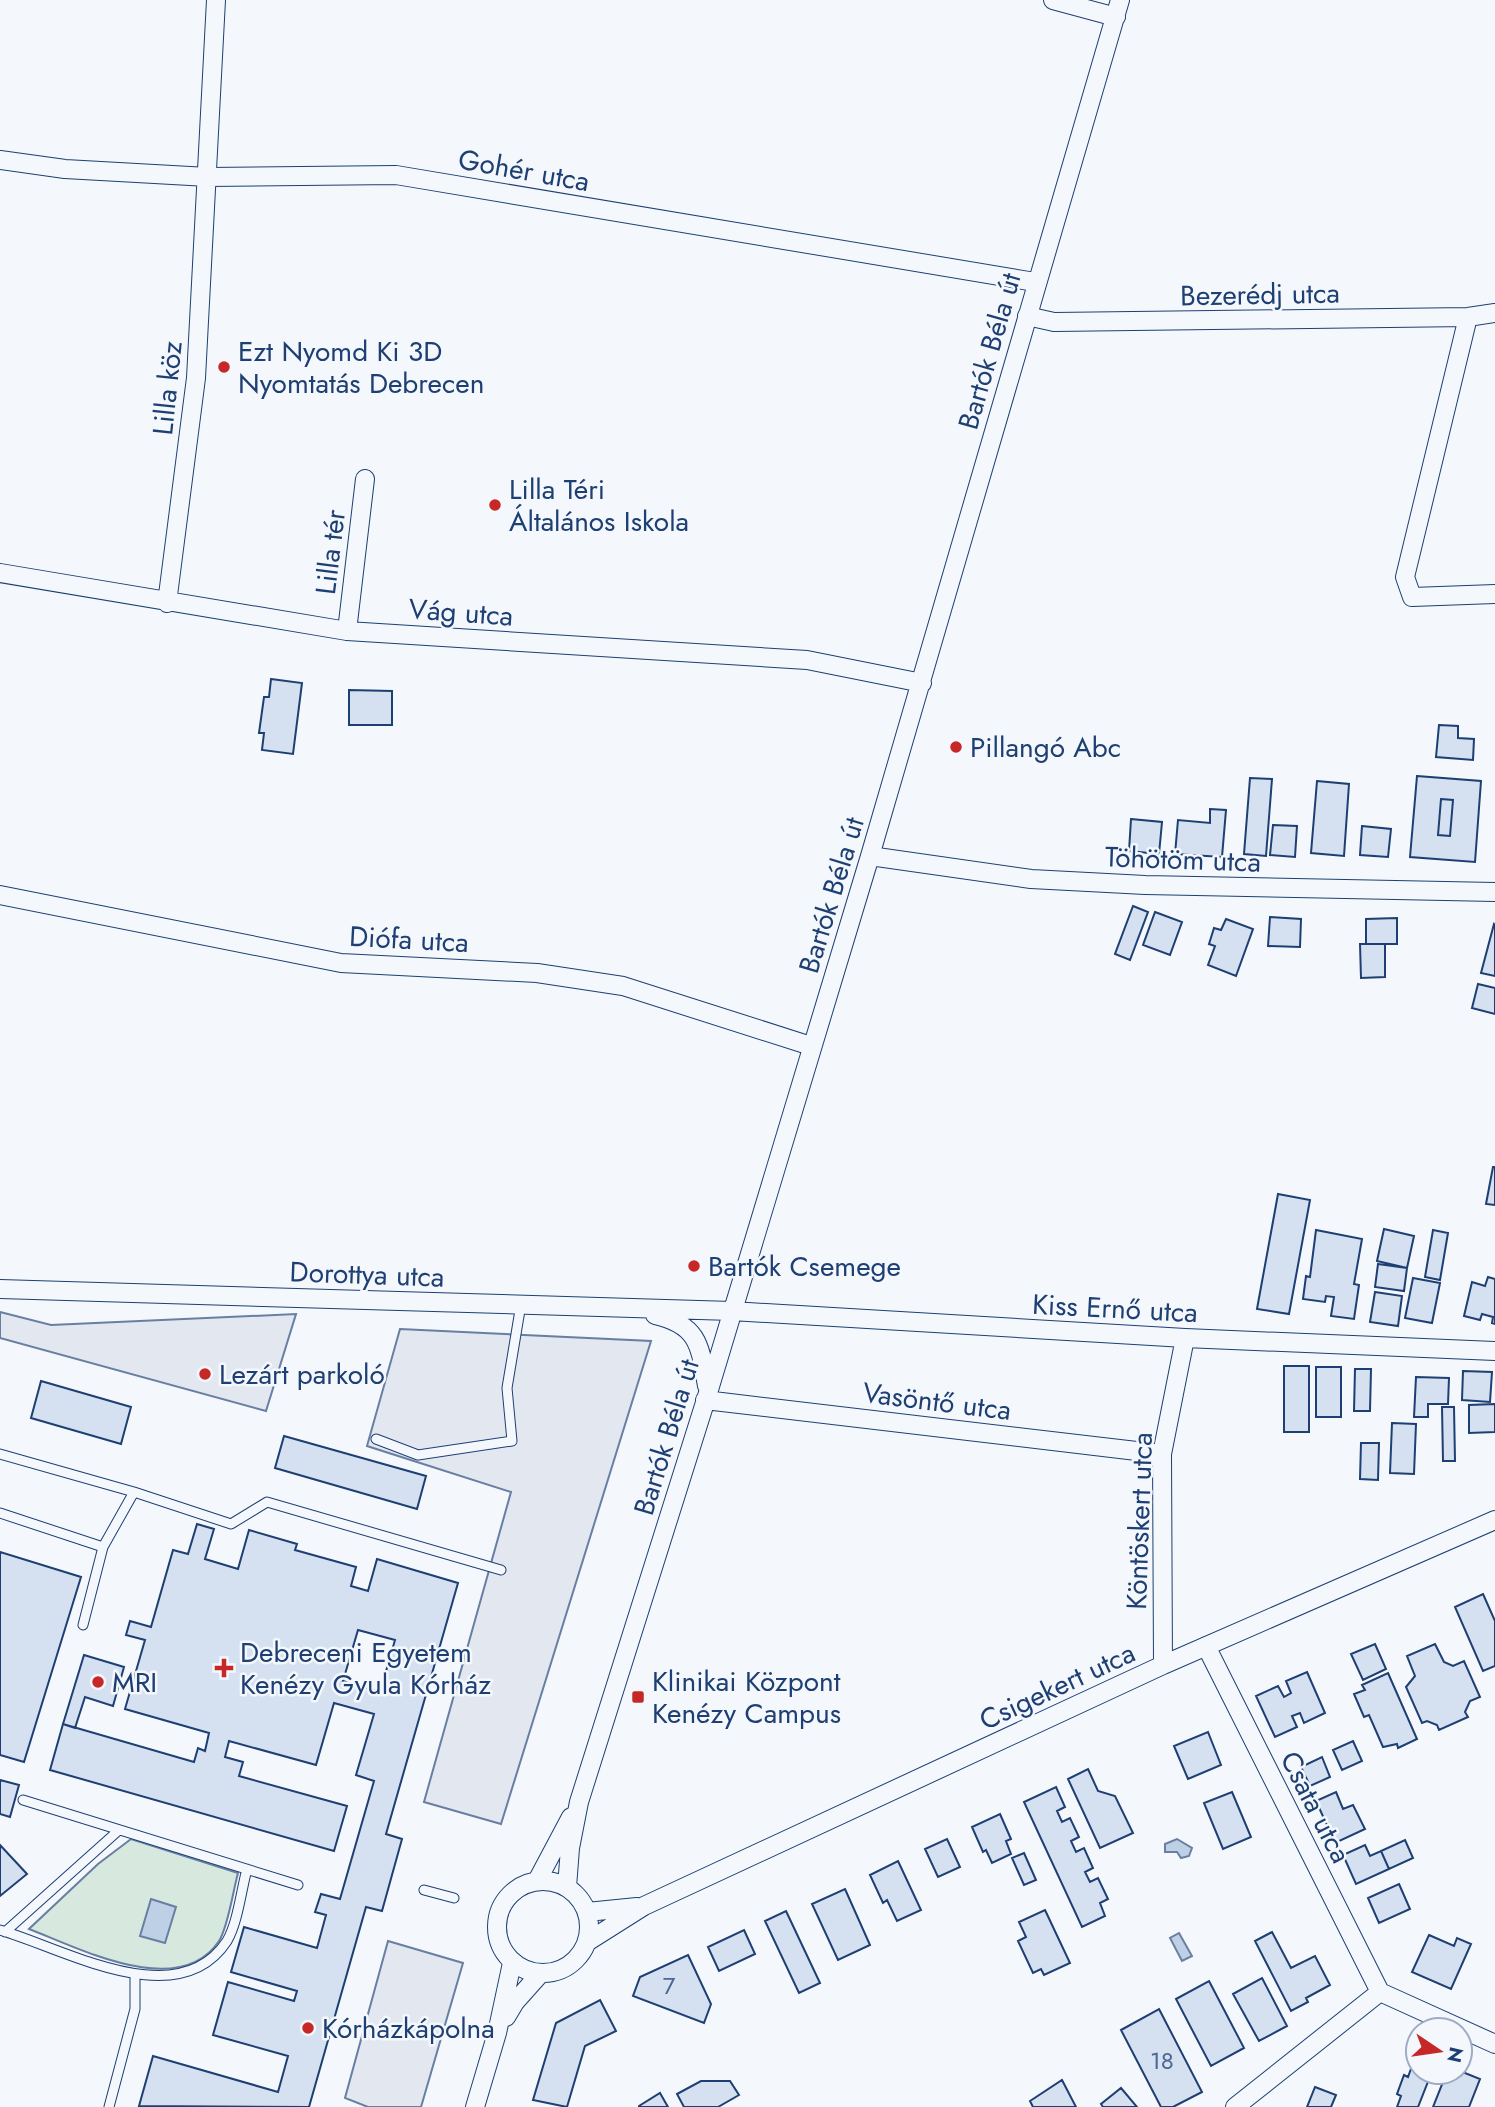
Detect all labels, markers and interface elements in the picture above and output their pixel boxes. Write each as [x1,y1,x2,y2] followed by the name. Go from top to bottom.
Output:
[455,139,593,202] street label: Gohér utca
[948,268,1031,434] street label: Bartók Béla út
[1180,273,1340,316] street label: Bezerédj utca
[238,331,484,404] place label: Ezt Nyomd Ki 3D Nyomtatás Debrecen
[142,339,193,437] street label: Lilla köz
[216,359,232,375] marker: Ezt Nyomd Ki 3D Nyomtatás Debrecen
[509,469,689,542] place label: Lilla Téri Általános Iskola
[487,497,503,513] marker: Lilla Téri Általános Iskola
[305,507,356,597] street label: Lilla tér
[407,588,515,637] street label: Vág utca
[970,727,1121,768] place label: Pillangó Abc
[948,739,964,755] marker: Pillangó Abc
[788,812,875,978] street label: Bartók Béla út
[1104,836,1262,883] street label: Töhötöm utca
[348,916,470,963] street label: Diófa utca
[708,1246,901,1287] place label: Bartók Csemege
[289,1251,445,1298] street label: Dorottya utca
[686,1258,702,1274] marker: Bartók Csemege
[1031,1284,1199,1333] street label: Kiss Ernő utca
[219,1354,385,1395] place label: Lezárt parkoló
[623,1354,710,1520] street label: Bartók Béla út
[197,1366,213,1382] marker: Lezárt parkoló
[860,1372,1013,1431] street label: Vasöntő utca
[1116,1432,1163,1610] street label: Köntöskert utca
[240,1632,491,1705] place label: Debreceni Egyetem Kenézy Gyula Kórház
[973,1632,1142,1740] street label: Csigekert utca
[214,1658,234,1678] marker: Debreceni Egyetem Kenézy Gyula Kórház
[652,1661,841,1734] place label: Klinikai Központ Kenézy Campus
[112,1662,157,1703] place label: MRI
[90,1674,106,1690] marker: MRI
[630,1689,646,1705] marker: Klinikai Központ Kenézy Campus
[1270,1744,1361,1870] street label: Csata utca
[663,1968,676,2003] house number: 7
[322,2008,495,2049] place label: Kórházkápolna
[1404,2016,1474,2086] north arrow
[300,2020,316,2036] marker: Kórházkápolna
[1150,2043,1174,2078] house number: 18
[1440,2044,1470,2065] text: N

